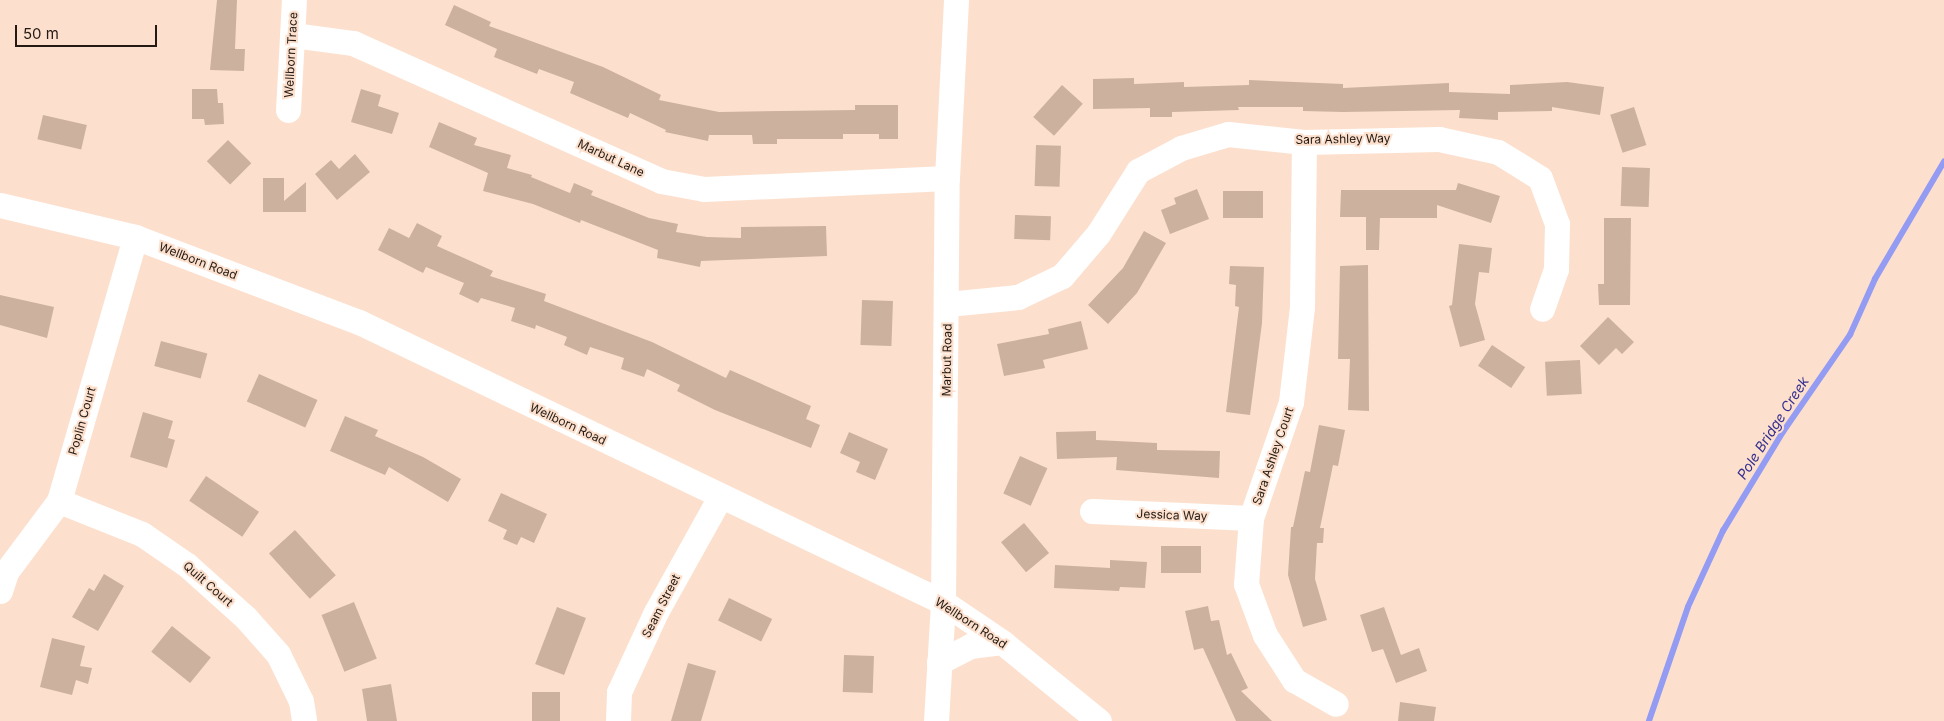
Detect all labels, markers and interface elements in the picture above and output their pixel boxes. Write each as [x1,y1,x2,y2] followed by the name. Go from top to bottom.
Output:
[282,12,300,98] street label: Wellborn Trace
[18,15,160,47] scale bar
[23,24,59,43] text: 50 m
[1295,131,1391,147] street label: Sara Ashley Way
[575,136,647,180] street label: Marbut Lane
[157,239,239,283] street label: Wellborn Road
[939,323,955,397] street label: Marbut Road
[1734,374,1812,482] water label: Pole Bridge Creek
[65,385,99,457] street label: Poplin Court
[527,400,609,448] street label: Wellborn Road
[1250,405,1296,507] street label: Sara Ashley Court
[1136,507,1208,523] street label: Jessica Way
[180,558,236,610] street label: Quilt Court
[639,572,683,640] street label: Seam Street
[932,594,1010,652] street label: Wellborn Road

